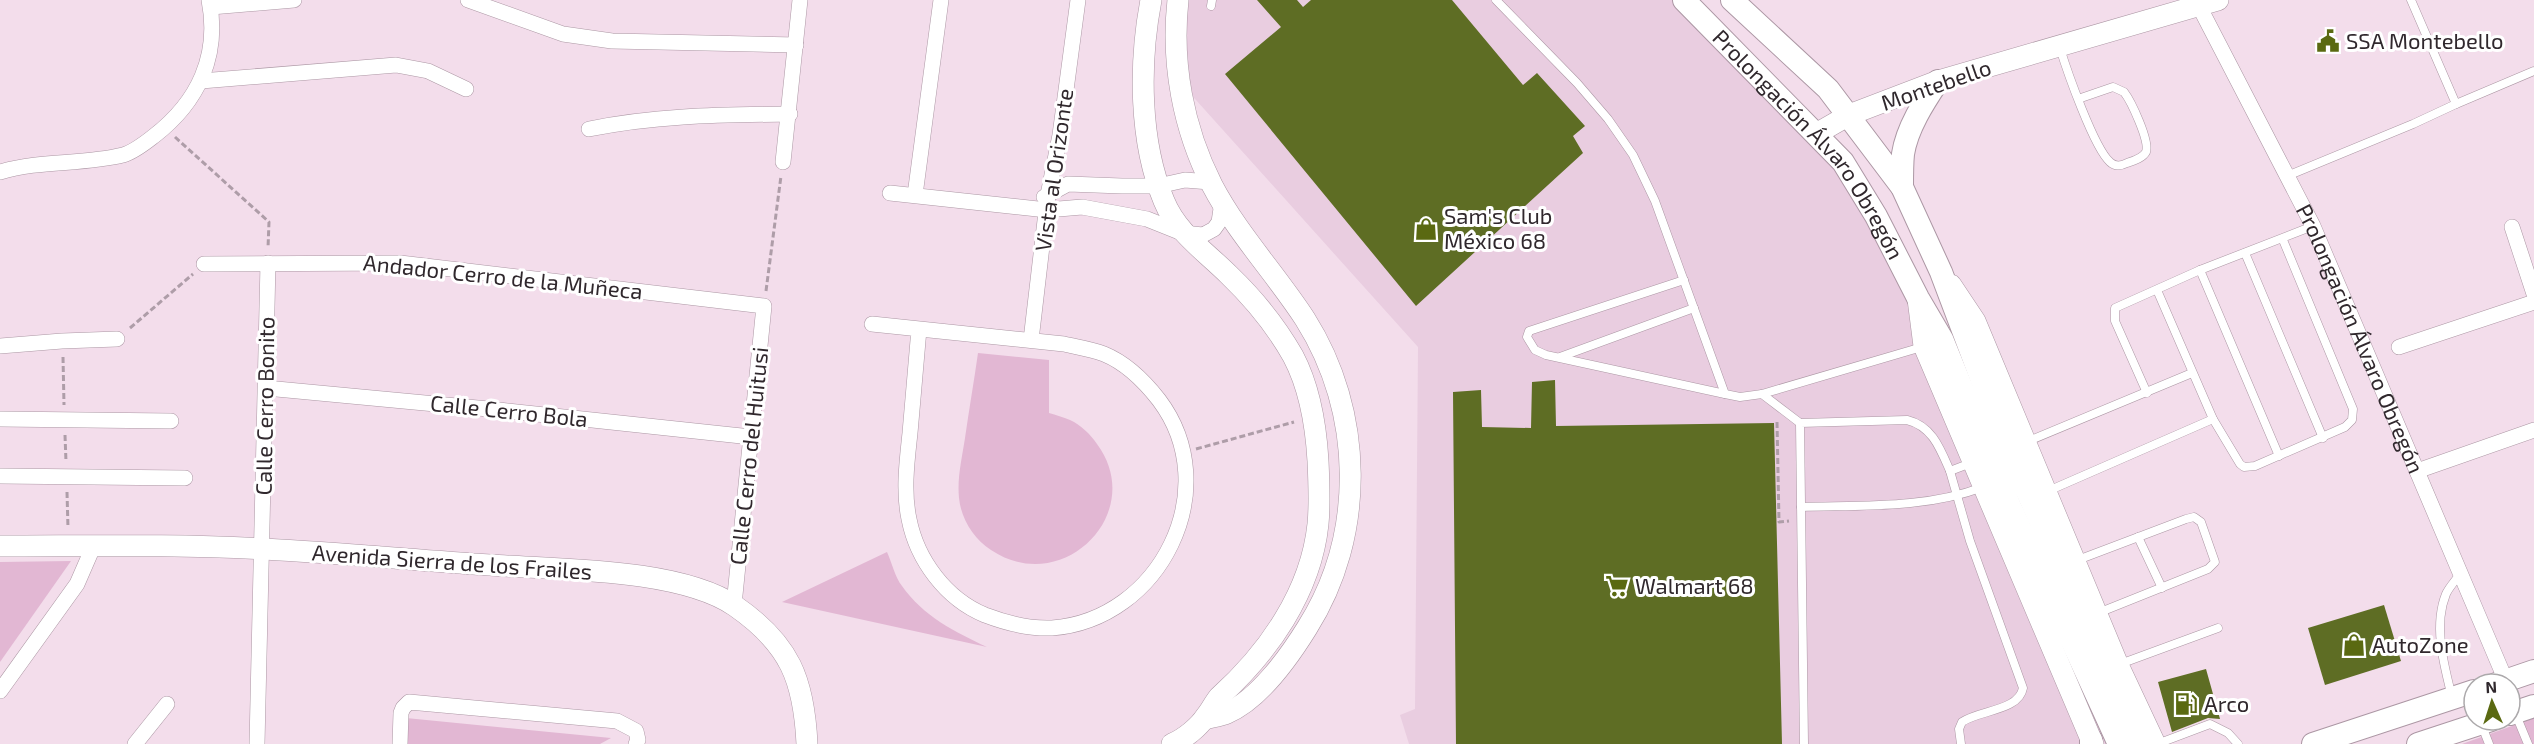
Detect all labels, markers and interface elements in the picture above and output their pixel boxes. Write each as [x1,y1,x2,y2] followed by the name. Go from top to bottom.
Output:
[1708,24,1910,263] street label: Prolongación Álvaro Obregón
[2346,27,2503,53] place label: SSA Montebello
[2315,28,2341,54] public building icon: SSA Montebello
[1877,53,1994,115] street label: Montebello
[1029,87,1077,253] street label: Vista al Orizonte
[2292,199,2430,477] street label: Prolongación Álvaro Obregón
[1444,202,1552,253] place label: Sam's Club México 68
[1413,216,1439,242] shop icon: Sam's Club México 68
[362,248,644,304] street label: Andador Cerro de la Muñeca
[249,316,279,496] street label: Calle Cerro Bonito
[724,346,772,566] street label: Calle Cerro del Huitusi
[429,389,589,431] street label: Calle Cerro Bola
[311,538,593,584] street label: Avenida Sierra de los Frailes
[1635,572,1754,598] place label: Walmart 68
[1604,573,1630,599] supermarket icon: Walmart 68
[2372,631,2469,657] place label: AutoZone
[2341,632,2367,658] shop icon: AutoZone
[2462,672,2522,732] north arrow
[2485,677,2497,696] text: N
[2204,690,2249,716] place label: Arco
[2173,691,2199,717] fuel station icon: Arco

